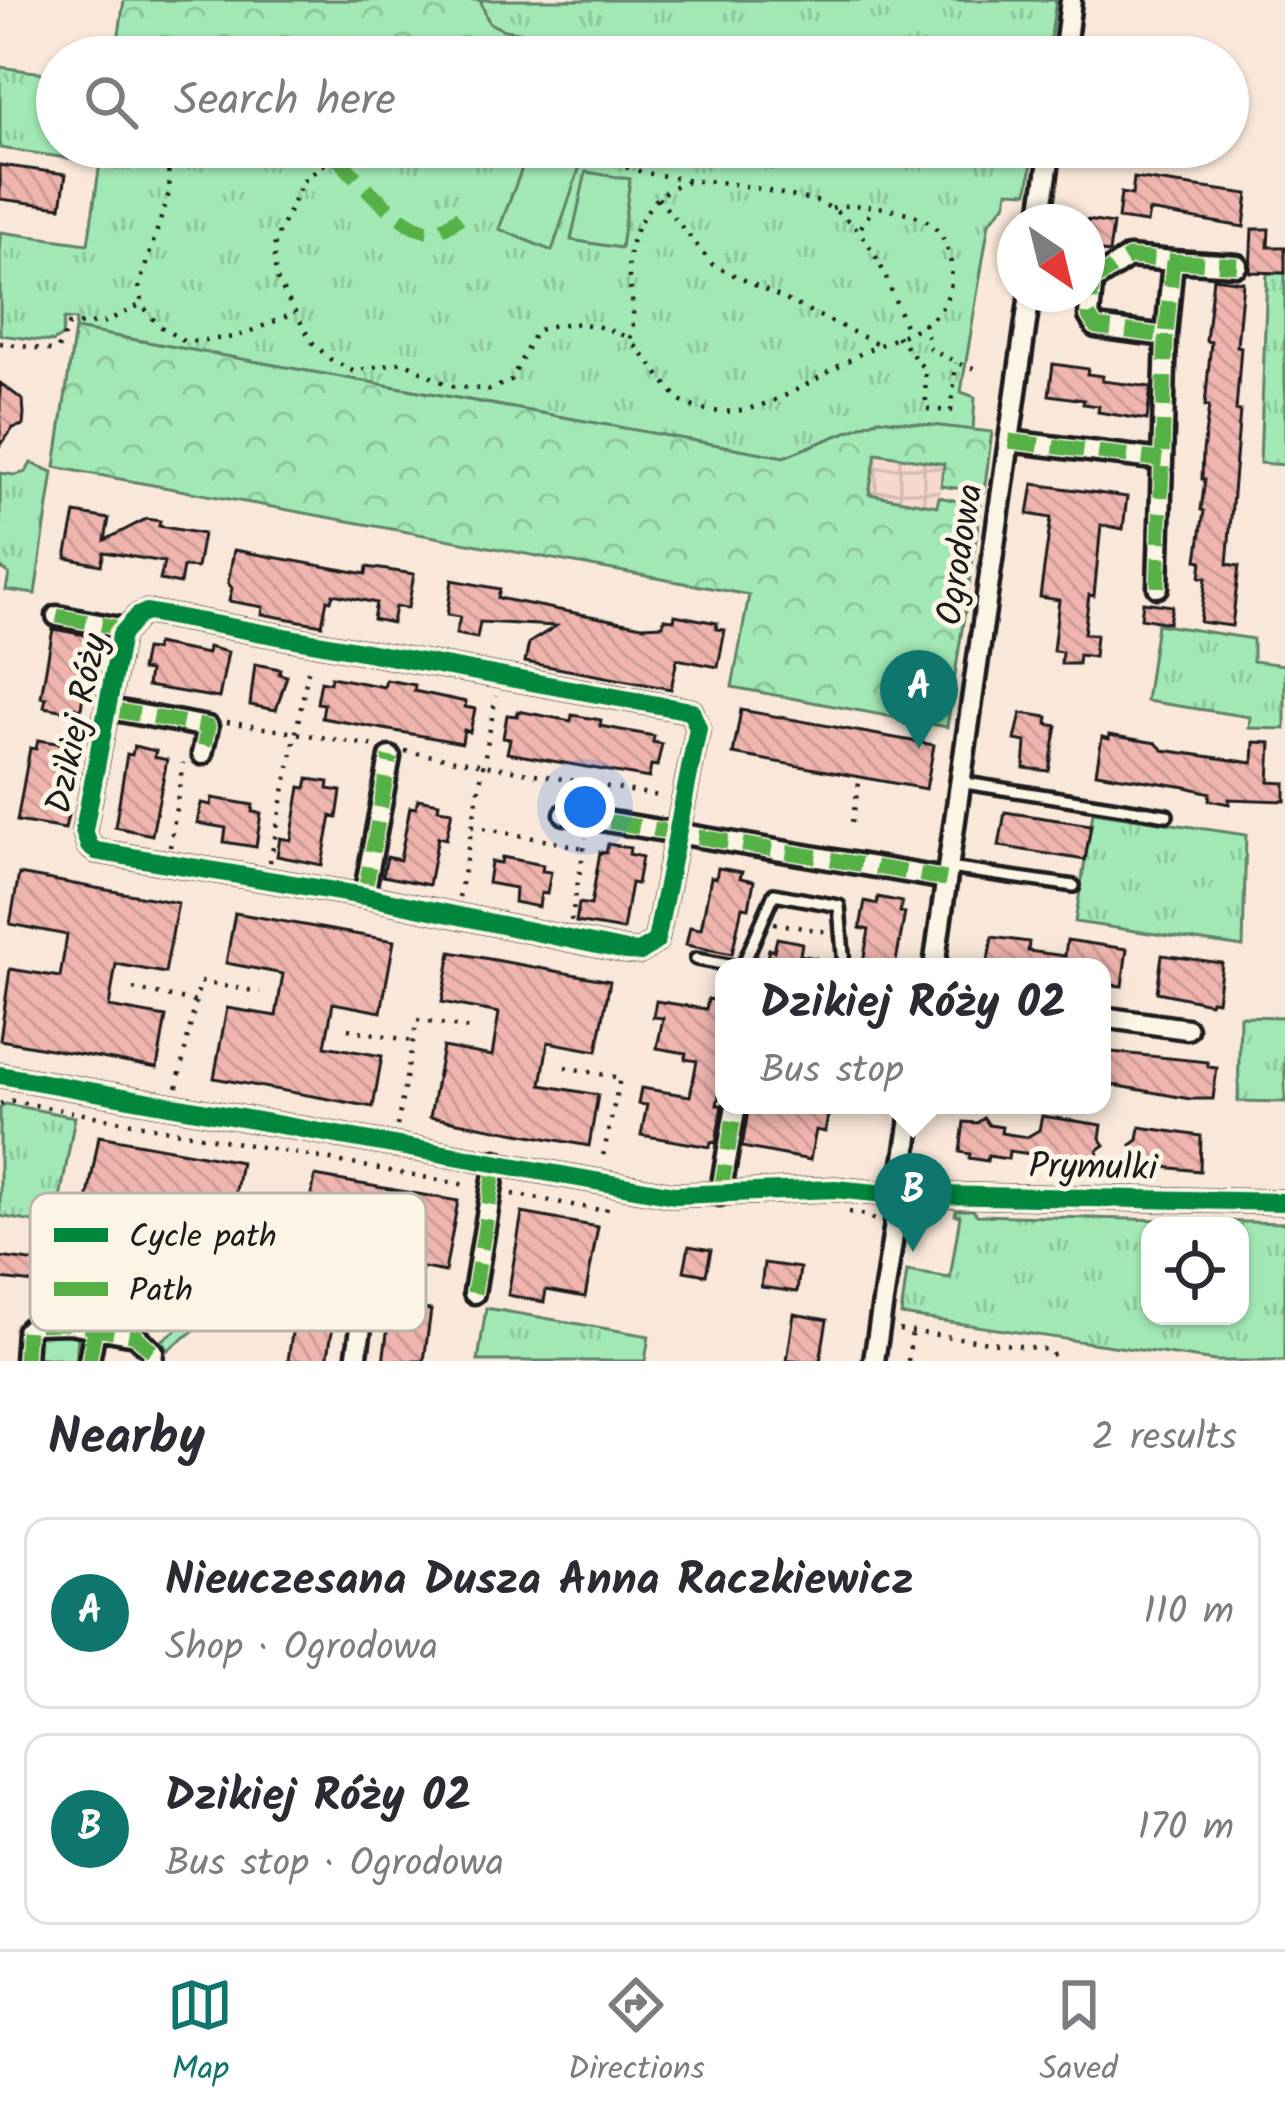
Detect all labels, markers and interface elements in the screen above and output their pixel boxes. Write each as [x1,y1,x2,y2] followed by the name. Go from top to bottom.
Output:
[36,36,1249,168] search box
[174,66,396,138] text: Search here
[78,69,144,135] icon: search
[997,204,1105,312] north arrow
[922,480,1001,630] street label: Ogrodowa
[32,627,126,819] street label: Dzikiej Róży
[880,650,958,749] pin: A
[555,777,615,837] your location
[715,958,1111,1114] popup
[760,969,1066,1041] text: Dzikiej Róży 02
[760,1041,904,1103] text: Bus stop
[1028,1139,1159,1198] street label: Prymulki
[874,1153,952,1252] pin: B
[30,1193,426,1331] legend
[129,1212,277,1265] text: Cycle path
[1141,1217,1249,1325] map controls
[1141,1217,1249,1325] button: locate
[129,1266,193,1319] text: Path
[48,1399,205,1480] text: Nearby
[1092,1408,1237,1470] text: 2 results
[165,1546,914,1618] text: Nieuczesana Dusza Anna Raczkiewicz
[78,1582,102,1644] text: A
[1143,1582,1234,1644] text: 110 m
[165,1618,438,1680] text: Shop · Ogrodowa
[165,1762,471,1834] text: Dzikiej Róży 02
[78,1798,102,1860] text: B
[1138,1798,1234,1860] text: 170 m
[165,1834,504,1896] text: Bus stop · Ogrodowa
[167,1972,233,2097] tab: Map
[568,1972,705,2097] tab: Directions
[1039,1972,1118,2097] tab: Saved

